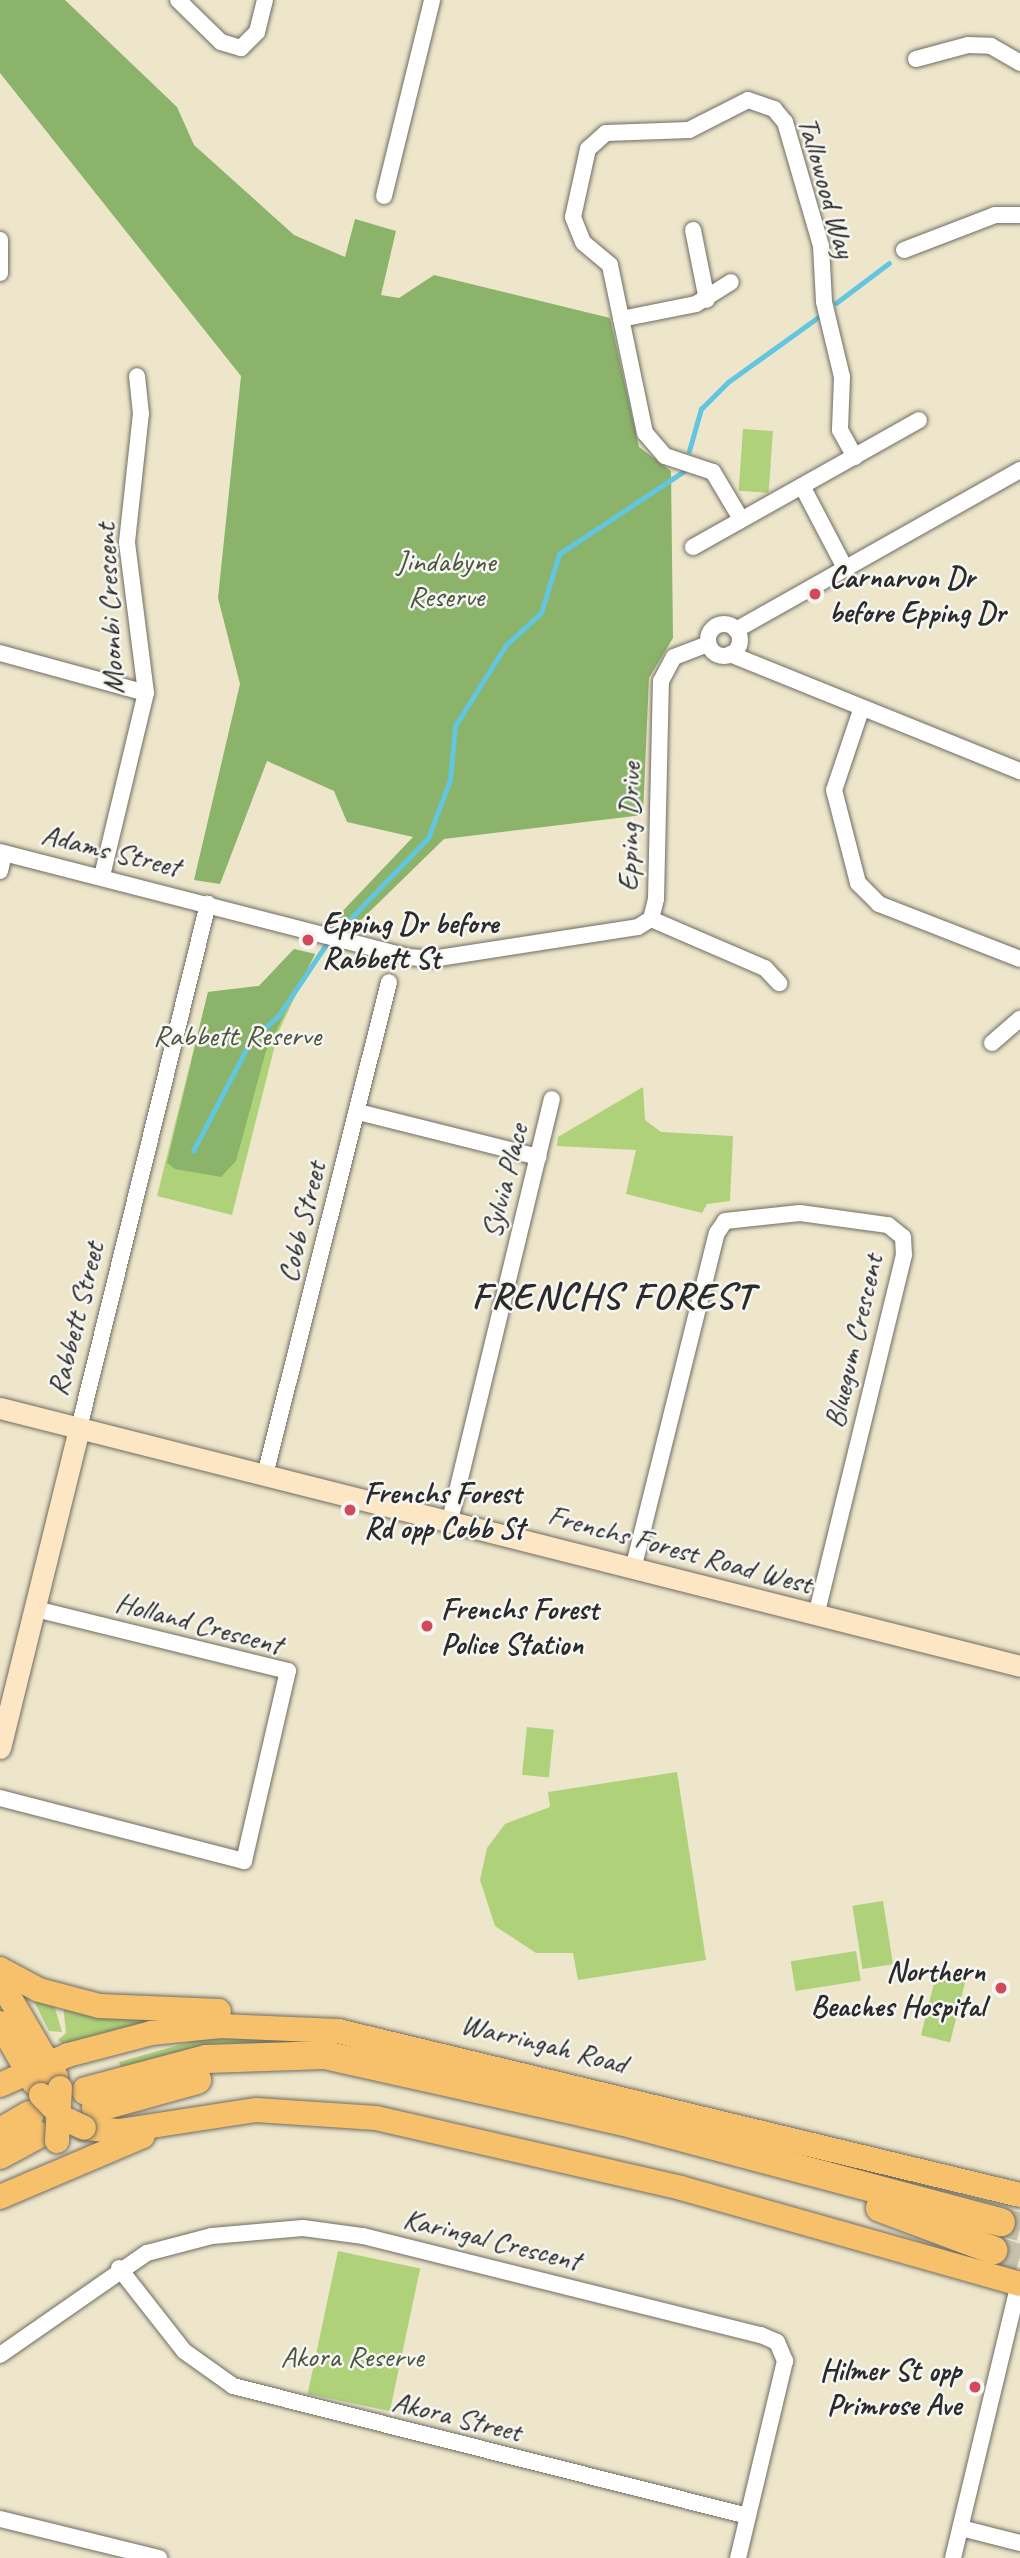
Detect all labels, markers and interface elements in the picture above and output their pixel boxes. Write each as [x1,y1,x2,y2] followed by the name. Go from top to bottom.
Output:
[790,112,864,262] street label: Tallowood Way
[87,522,131,696] street label: Moonbi Crescent
[397,543,495,614] park label: Jindabyne Reserve
[829,559,1006,630] place label: Carnarvon Dr before Epping Dr
[807,586,823,602] marker: Carnarvon Dr before Epping Dr
[610,762,648,892] street label: Epping Drive
[38,815,184,885] street label: Adams Street
[322,905,499,976] place label: Epping Dr before Rabbett St
[300,932,316,948] marker: Epping Dr before Rabbett St
[153,1017,321,1053] park label: Rabbett Reserve
[472,1120,536,1242] street label: Sylvia Place
[269,1158,333,1286] street label: Cobb Street
[39,1238,111,1400] street label: Rabbett Street
[816,1251,890,1431] street label: Bluegum Crescent
[475,1274,751,1318] district label: FRENCHS FOREST
[364,1475,525,1546] place label: Frenchs Forest Rd opp Cobb St
[545,1497,815,1601] street label: Frenchs Forest Road West
[342,1502,358,1518] marker: Frenchs Forest Rd opp Cobb St
[112,1583,286,1663] street label: Holland Crescent
[441,1591,598,1662] place label: Frenchs Forest Police Station
[419,1618,435,1634] marker: Frenchs Forest Police Station
[811,1953,985,2024] place label: Northern Beaches Hospital
[991,1978,1011,1998] marker: Northern Beaches Hospital
[457,2005,631,2081] street label: Warringah Road
[400,2200,584,2278] street label: Karingal Crescent
[280,2338,424,2374] park label: Akora Reserve
[820,2352,961,2422] place label: Hilmer St opp Primrose Ave
[967,2379,983,2395] marker: Hilmer St opp Primrose Ave
[388,2383,526,2449] street label: Akora Street

